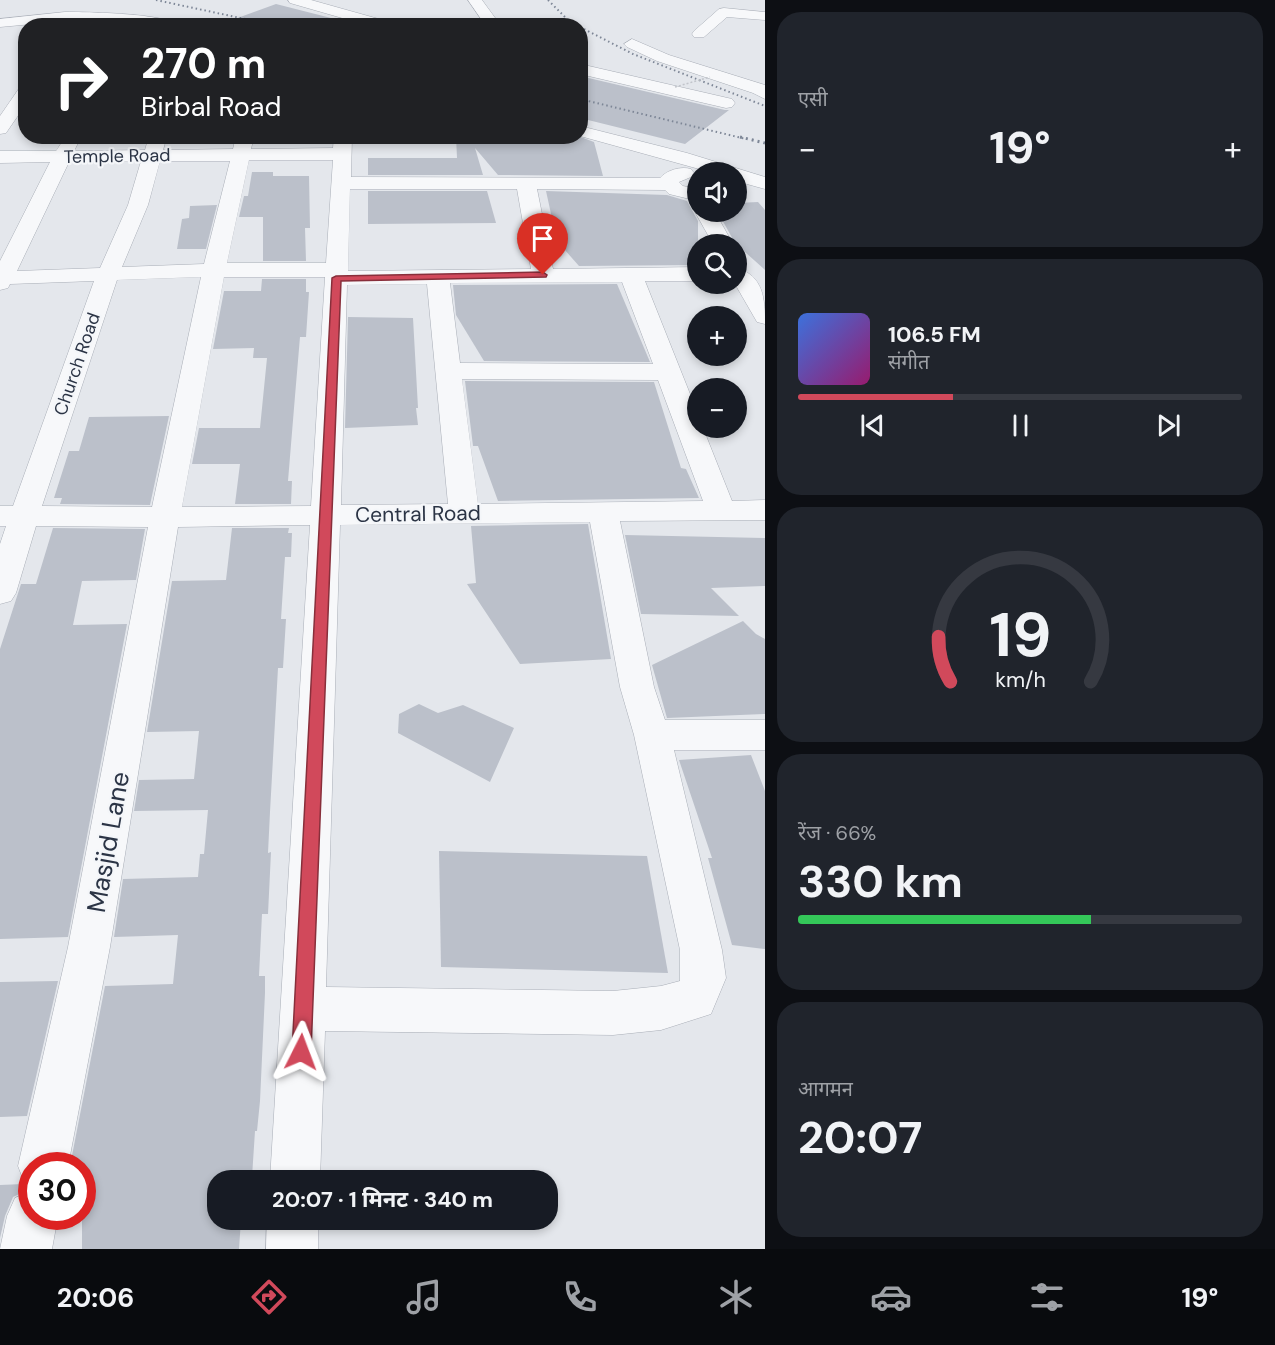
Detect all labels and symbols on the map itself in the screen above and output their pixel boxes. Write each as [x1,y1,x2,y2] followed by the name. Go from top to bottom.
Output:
[63,143,171,169] street label: Temple Road
[517,213,568,275] pin
[48,309,106,419] street label: Church Road
[355,499,481,529] street label: Central Road
[79,769,137,915] street label: Masjid Lane
[269,1020,333,1084] position arrow
[18,1152,96,1230] speed limit sign: 30

